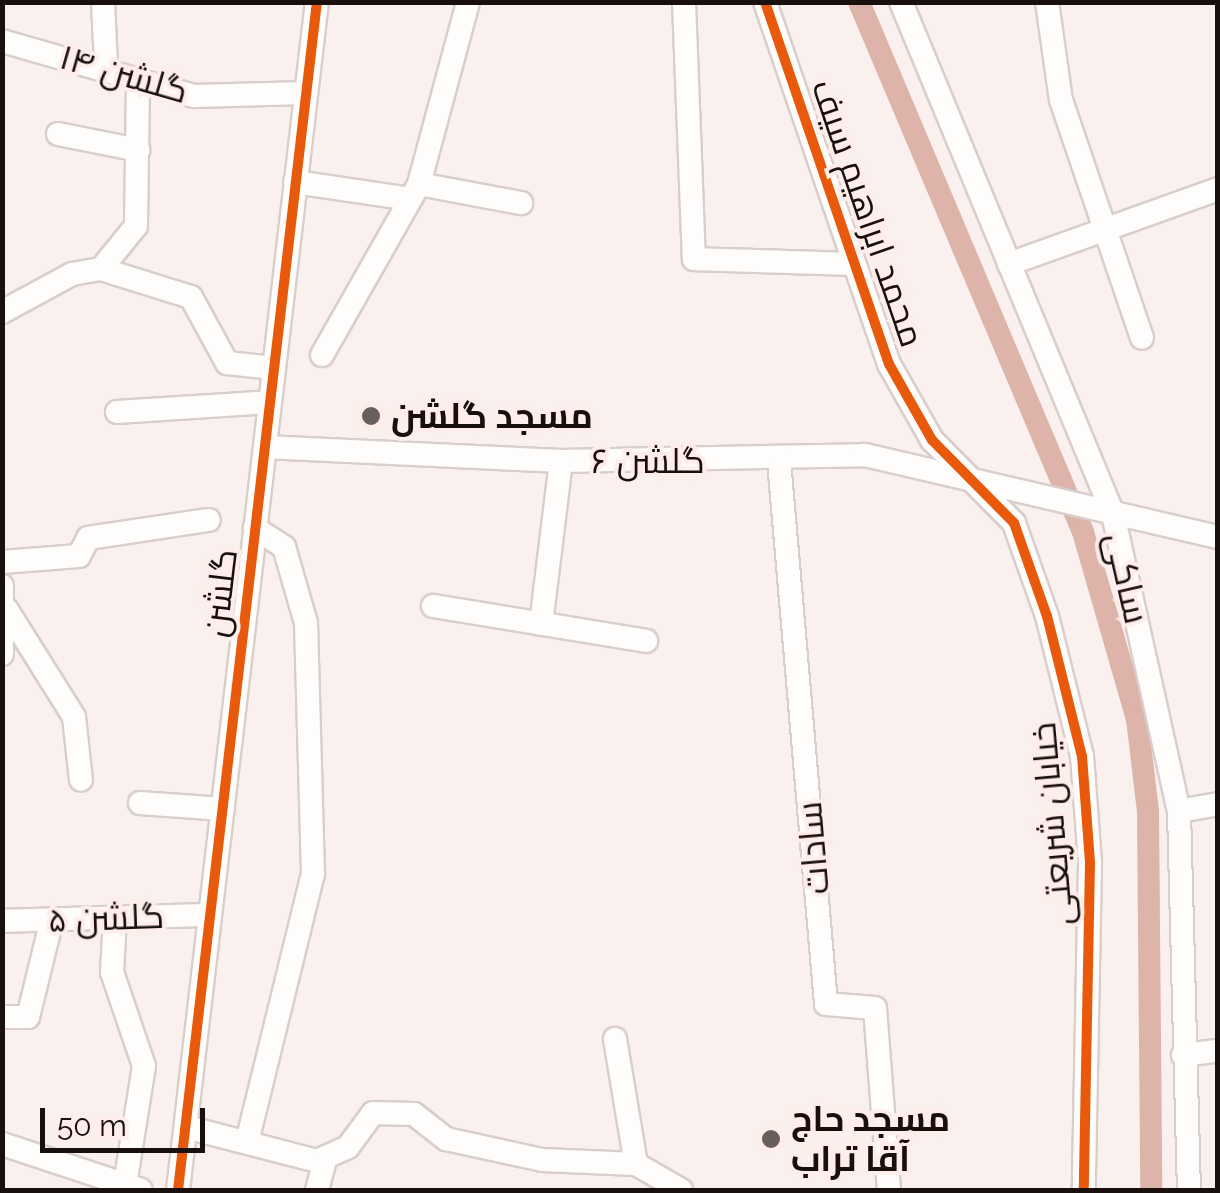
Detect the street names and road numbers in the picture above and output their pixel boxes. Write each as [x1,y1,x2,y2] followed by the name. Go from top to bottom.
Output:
[55,36,193,112] street label: گلشن ۱۴
[803,74,933,352] street label: محمد ابراهیم سیف
[591,440,705,482] street label: گلشن ۶
[1096,528,1158,628] street label: ساکی
[194,547,246,639] street label: گلشن
[1022,721,1082,927] street label: خیابان شریعتی
[788,800,838,896] street label: سادات
[47,895,165,941] street label: گلشن ۵

